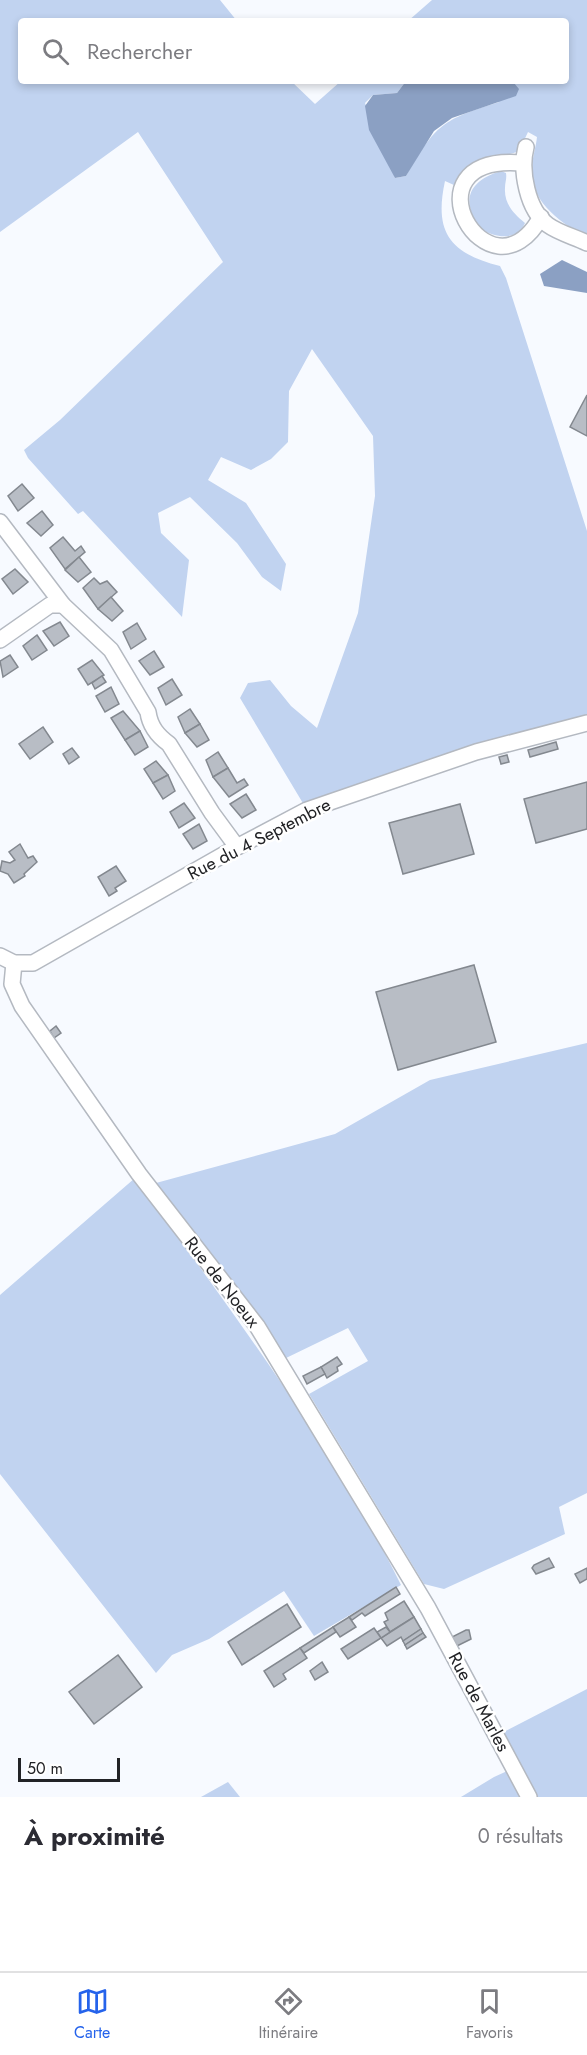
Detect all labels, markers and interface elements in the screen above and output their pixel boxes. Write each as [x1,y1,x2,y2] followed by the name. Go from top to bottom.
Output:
[18,18,569,84] search box
[39,35,72,68] icon: search
[87,35,192,67] text: Rechercher
[183,792,335,886] street label: Rue du 4 Septembre
[178,1231,266,1333] street label: Rue de Noeux
[442,1648,516,1756] street label: Rue de Marles
[18,1755,120,1782] scale bar
[27,1757,63,1780] text: 50 m
[24,1817,165,1855] text: À proximité
[478,1822,563,1851] text: 0 résultats
[74,1985,110,2044] tab: Carte
[259,1985,318,2044] tab: Itinéraire
[466,1985,513,2044] tab: Favoris

